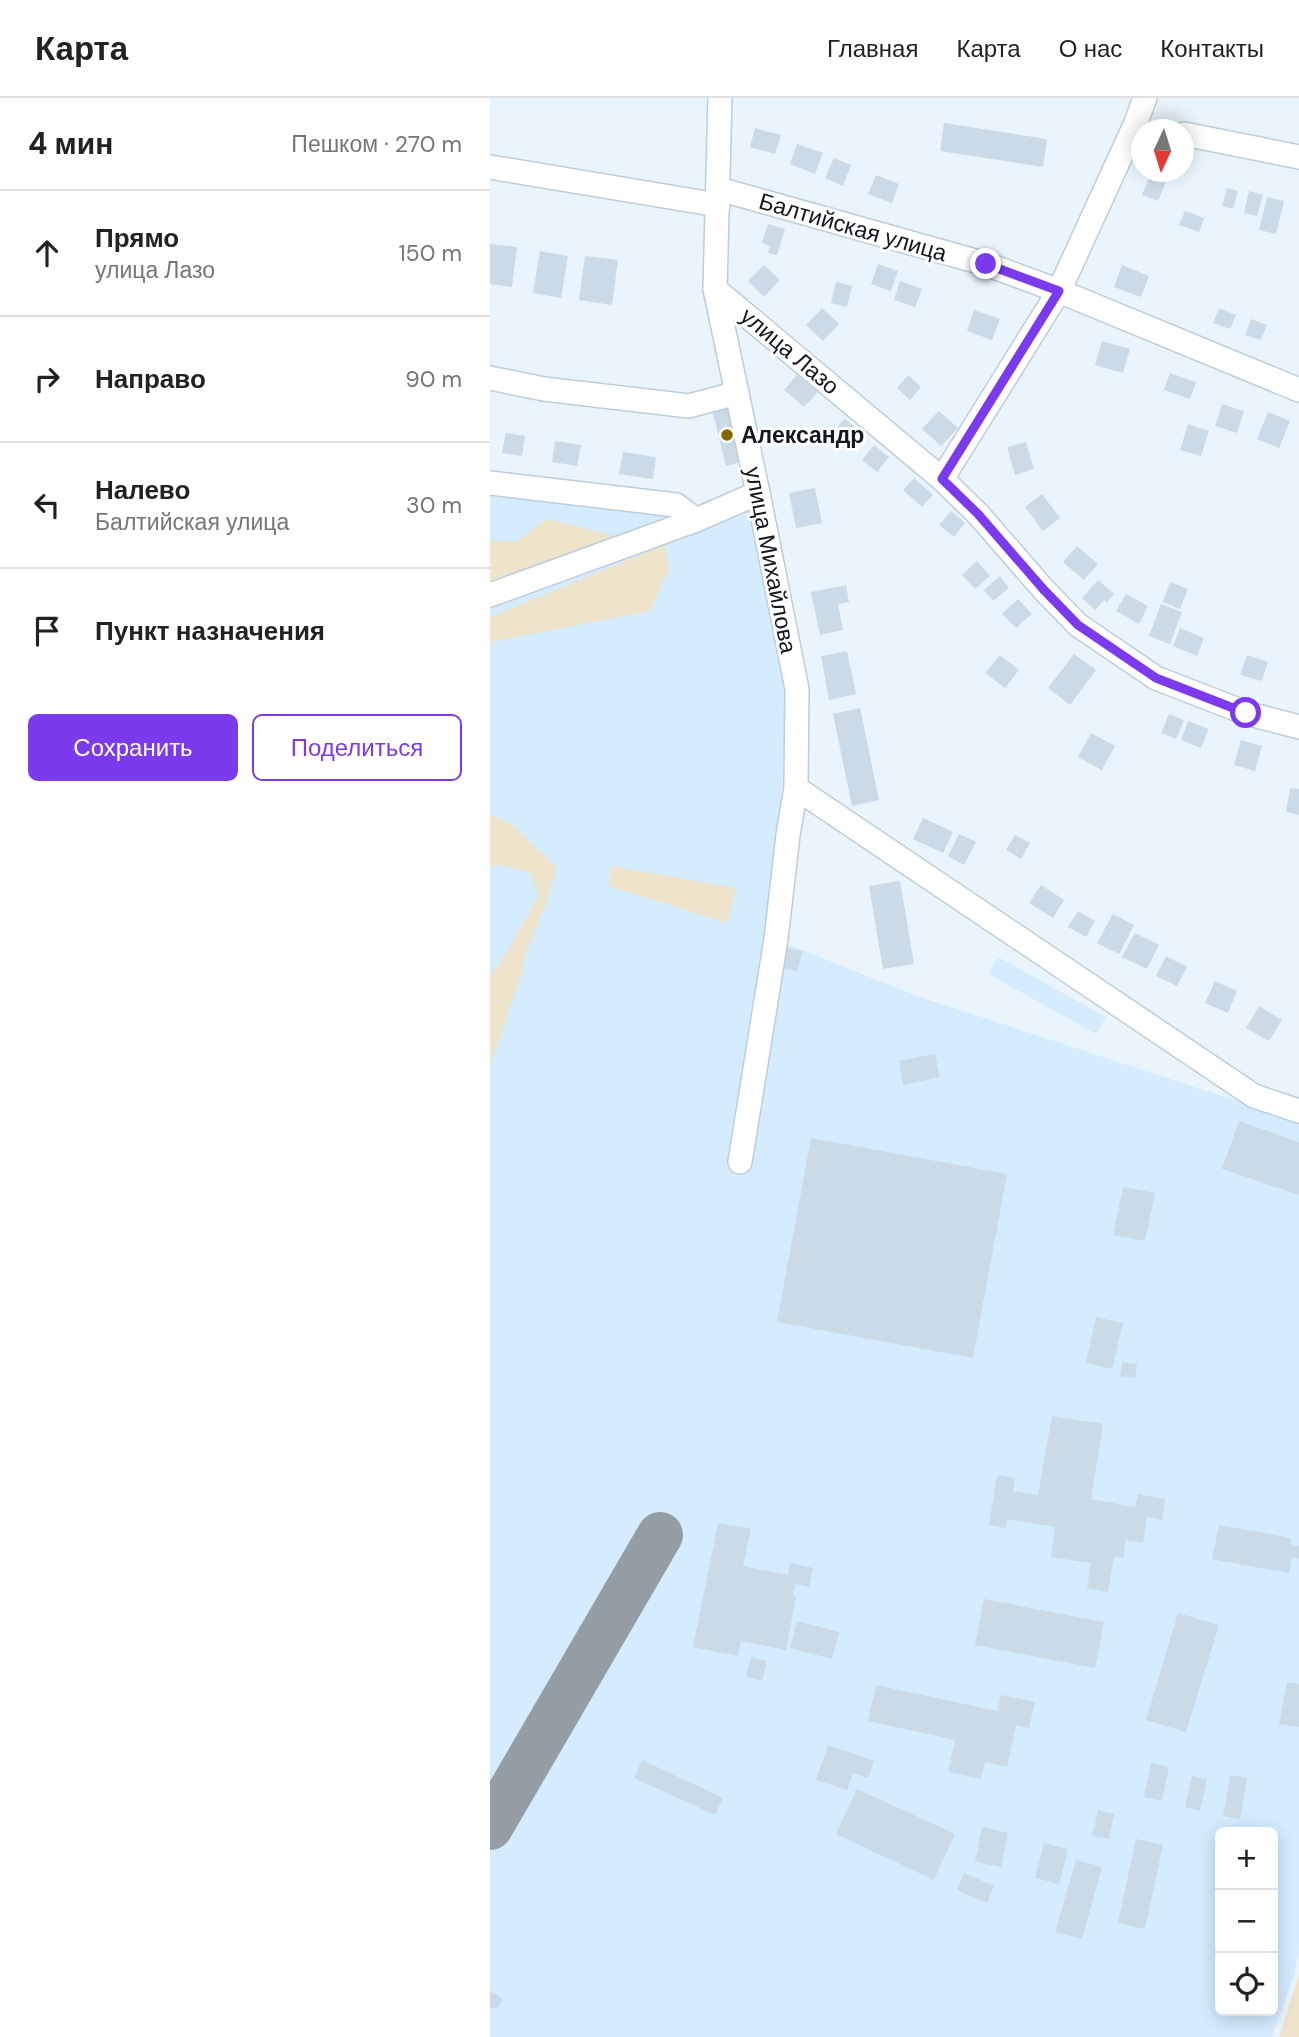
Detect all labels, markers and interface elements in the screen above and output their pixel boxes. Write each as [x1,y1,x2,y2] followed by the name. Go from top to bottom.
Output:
[35,27,128,70] text: Карта
[827,33,918,64] text: Главная
[956,33,1021,64] text: Карта
[1059,33,1122,64] text: О нас
[1160,33,1264,64] text: Контакты
[1131,119,1194,182] north arrow
[28,124,113,163] text: 4 мин
[291,129,462,159] text: Пешком · 270 m
[756,186,951,268] street label: Балтийская улица
[95,221,179,255] text: Прямо
[28,234,66,272] icon: ahead
[398,238,462,268] text: 150 m
[970,248,1001,279] route end
[95,255,215,285] text: улица Лазо
[734,301,846,401] street label: улица Лазо
[28,360,66,398] icon: right
[95,362,206,396] text: Направо
[405,364,462,394] text: 90 m
[741,420,864,450] place label: Александр
[719,427,735,443] marker: Александр
[738,464,804,656] street label: улица Михайлова
[95,473,190,507] text: Налево
[28,486,66,524] icon: left
[406,490,462,520] text: 30 m
[95,507,289,537] text: Балтийская улица
[28,612,66,650] icon: arrive
[95,614,325,648] text: Пункт назначения
[1230,697,1261,728] route start
[28,714,238,781] button: Сохранить
[252,714,462,781] button: Поделиться
[1215,1827,1278,2016] map controls
[1215,1827,1278,1890] button: +
[1215,1890,1278,1953] button: −
[1215,1953,1278,2016] button: locate

